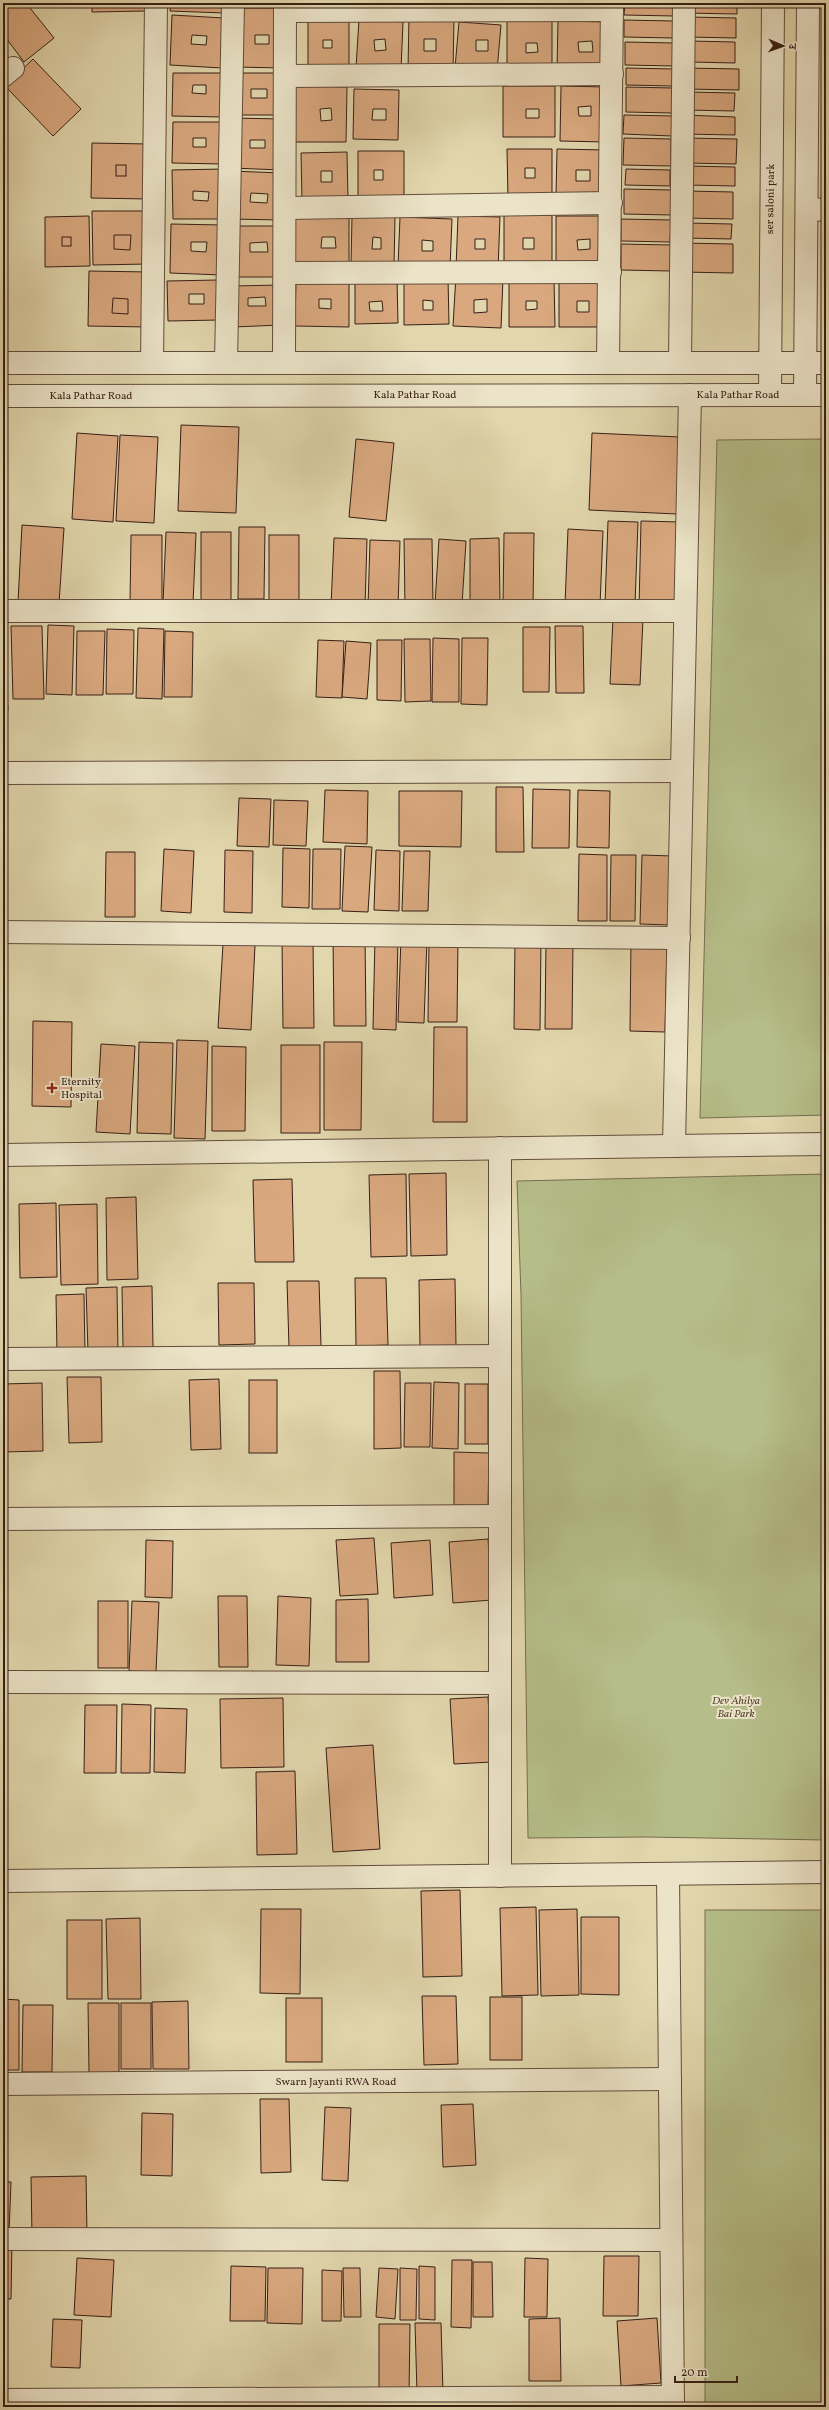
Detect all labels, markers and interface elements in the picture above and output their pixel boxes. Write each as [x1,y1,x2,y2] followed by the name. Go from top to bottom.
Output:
[763,26,803,66] north arrow
[784,42,799,51] text: उ
[763,164,779,234] street label: ser saloni park
[373,388,457,403] street label: Kala Pathar Road
[696,388,780,403] street label: Kala Pathar Road
[49,389,133,404] street label: Kala Pathar Road
[61,1075,102,1103] place label: Eternity Hospital
[46,1082,58,1094] marker: Eternity Hospital
[712,1694,760,1722] park label: Dev Ahilya Bai Park
[275,2075,397,2090] street label: Swarn Jayanti RWA Road
[675,2358,737,2384] scale bar
[681,2365,708,2381] text: 20 m

